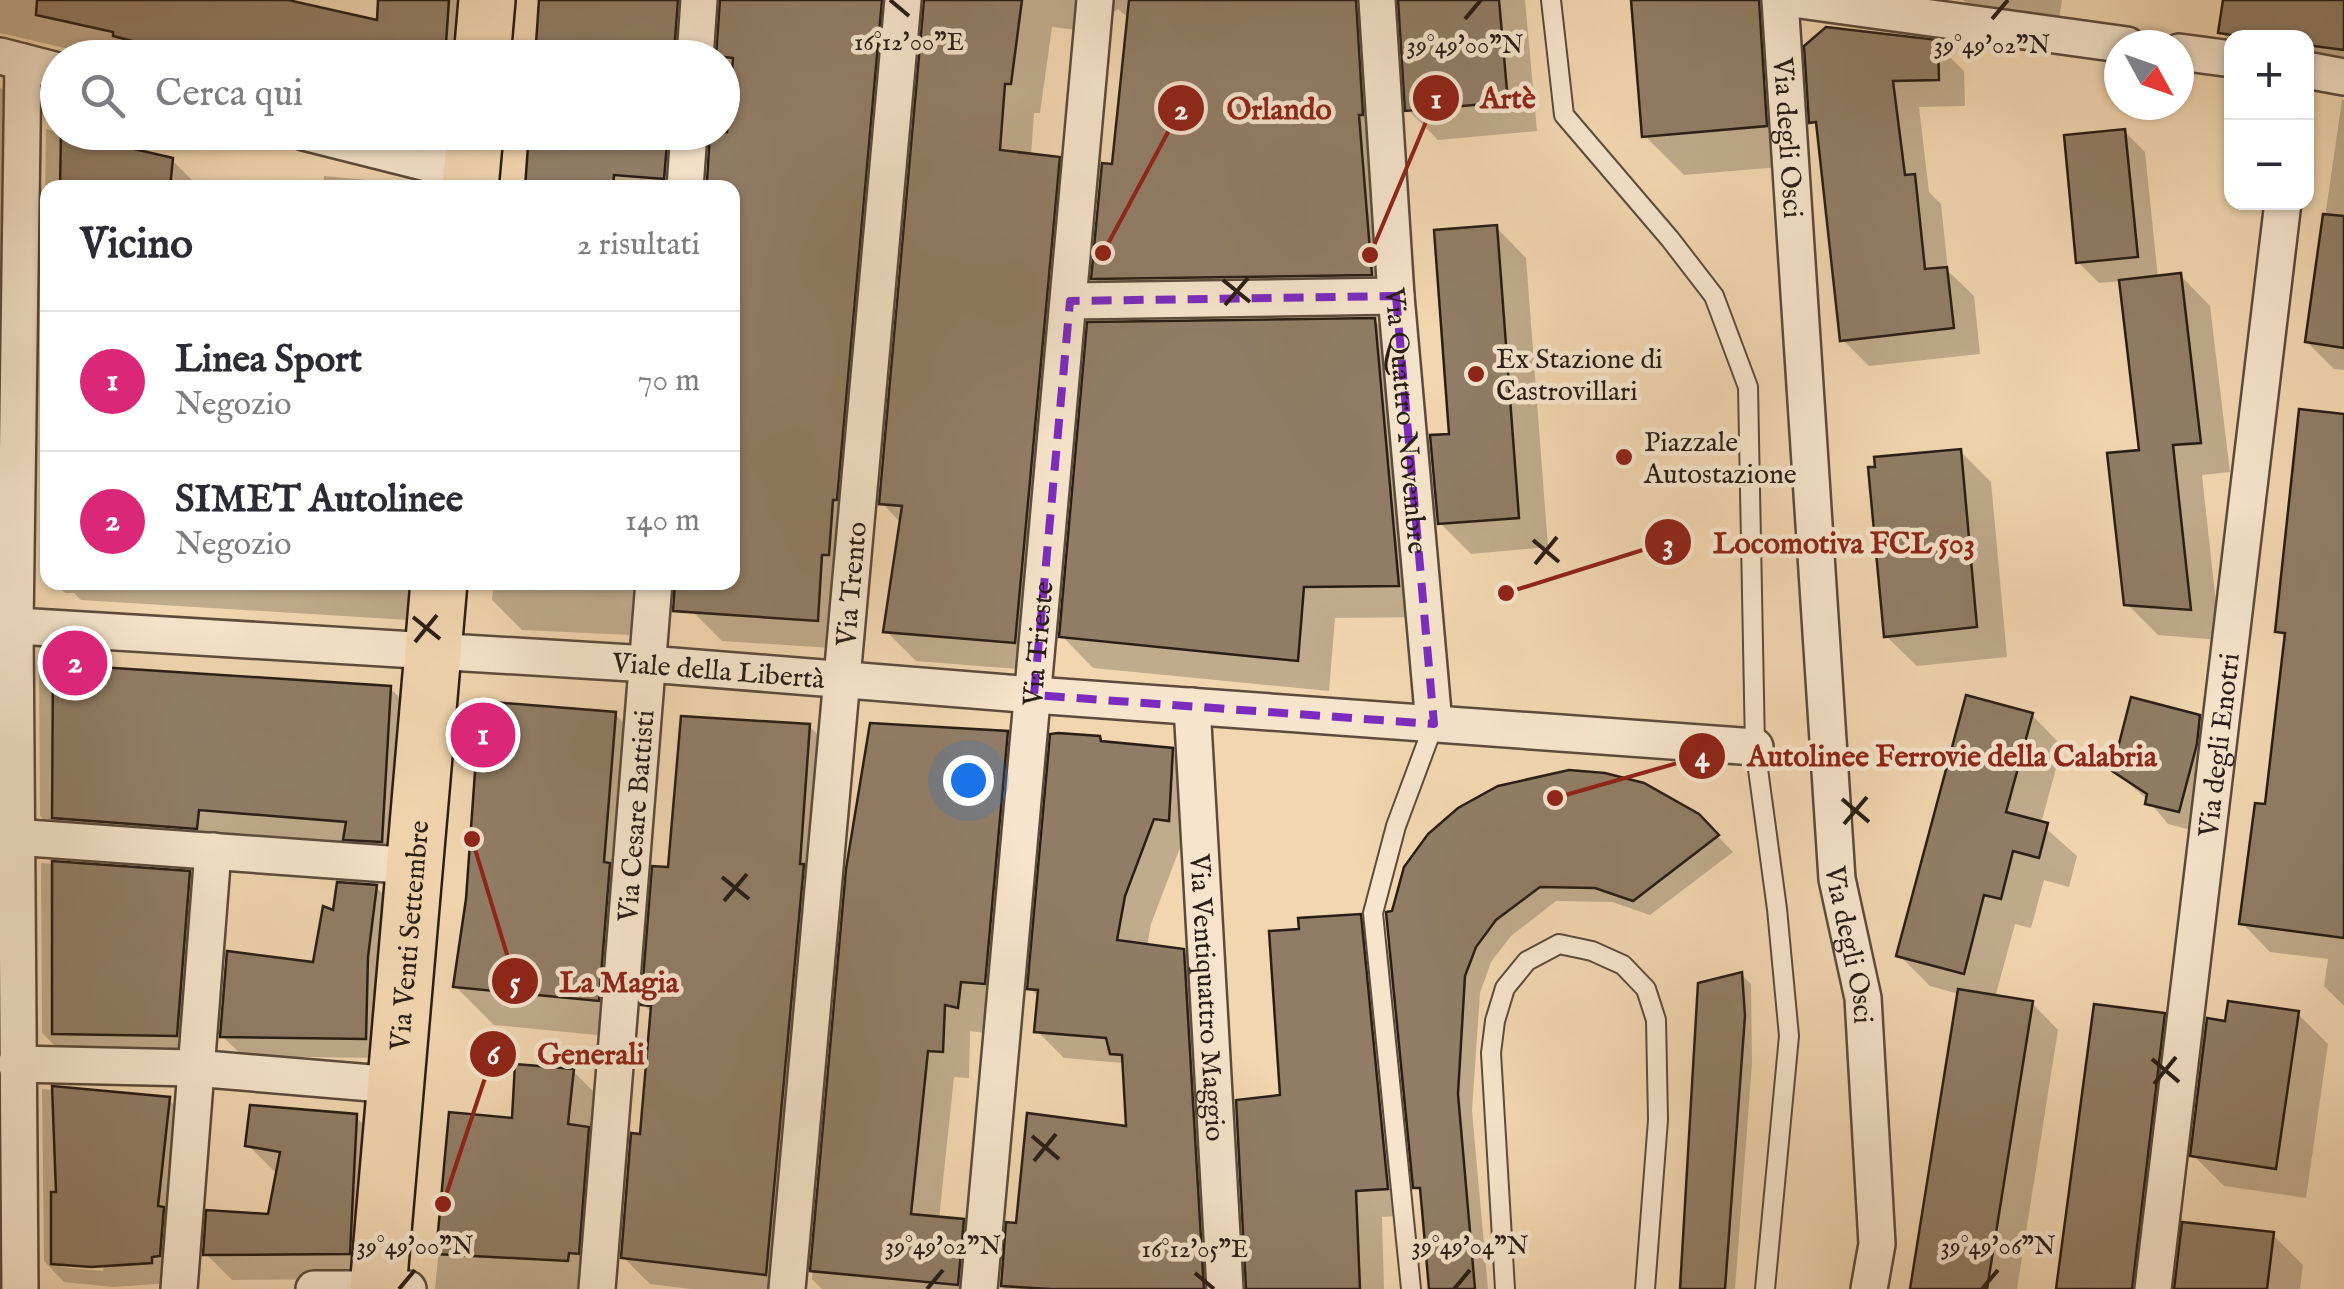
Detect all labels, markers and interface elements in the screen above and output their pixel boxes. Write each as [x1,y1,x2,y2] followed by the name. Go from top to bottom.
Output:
[854,27,964,59] text: 16°12'00"E
[1407,30,1523,62] text: 39°49'00"N
[1934,30,2050,62] text: 39°49'02"N
[2104,30,2194,120] north arrow
[2224,30,2314,210] map controls
[2224,30,2314,120] button: +
[40,40,740,150] search box
[1764,55,1809,219] street label: Via degli Osci
[75,68,130,123] icon: search
[1411,68,1556,128] callout: Artè
[155,71,303,119] text: Cerca qui
[1156,78,1351,138] callout: Orlando
[1430,81,1442,119] text: 1
[1479,81,1536,119] text: Artè
[1174,92,1188,130] text: 2
[1226,92,1332,130] text: Orlando
[2224,120,2314,210] button: −
[80,219,193,272] text: Vicino
[577,225,700,266] text: 2 risultati
[1375,285,1434,556] street label: Via Quattro Novembre
[175,337,362,385] text: Linea Sport
[1496,343,1663,410] place label: Ex Stazione di Castrovillari
[107,361,118,402] text: 1
[638,361,700,402] text: 70 m
[1465,363,1487,385] marker: Ex Stazione di Castrovillari
[175,385,291,426] text: Negozio
[1643,426,1797,493] place label: Piazzale Autostazione
[1613,446,1635,468] marker: Piazzale Autostazione
[175,477,463,525] text: SIMET Autolinee
[105,501,120,542] text: 2
[625,501,700,542] text: 140 m
[1643,512,1995,572] callout: Locomotiva FCL 503
[830,520,876,649] street label: Via Trento
[175,525,291,566] text: Negozio
[1662,526,1674,564] text: 3
[1713,526,1975,564] text: Locomotiva FCL 503
[1016,580,1063,709] street label: Via Trieste
[42,626,108,700] pin: 2
[610,647,827,698] street label: Viale della Libertà
[2192,651,2249,840] street label: Via degli Enotri
[450,698,516,772] pin: 1
[612,708,664,924] street label: Via Cesare Battisti
[1677,726,2177,786] callout: Autolinee Ferrovie della Calabria
[1695,739,1710,777] text: 4
[1746,739,2158,777] text: Autolinee Ferrovie della Calabria
[943,755,994,806] your location
[384,819,438,1053] street label: Via Venti Settembre
[1180,852,1232,1143] street label: Via Ventiquattro Maggio
[1816,864,1879,1025] street label: Via degli Osci
[490,951,699,1011] callout: La Magia
[510,965,521,1003] text: 5
[559,965,680,1003] text: La Magia
[468,1024,665,1084] callout: Generali
[487,1037,501,1075] text: 6
[537,1037,645,1075] text: Generali
[357,1231,473,1263] text: 39°49'00"N
[885,1231,1001,1263] text: 39°49'02"N
[1412,1231,1528,1263] text: 39°49'04"N
[1940,1231,2056,1263] text: 39°49'06"N
[1142,1234,1248,1266] text: 16°12'05"E

